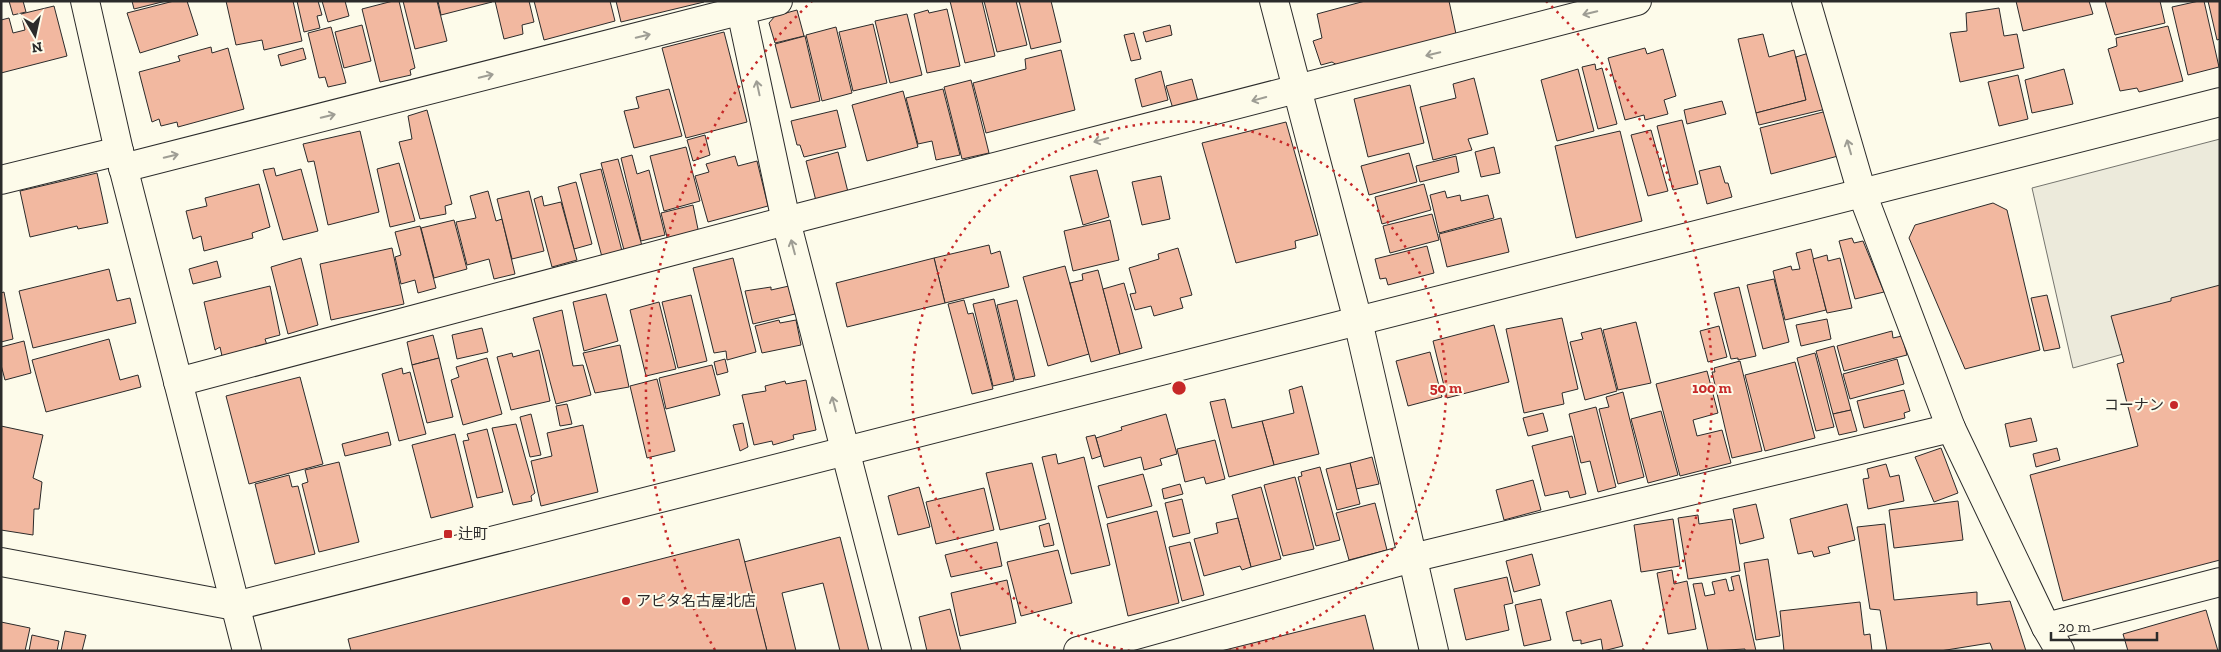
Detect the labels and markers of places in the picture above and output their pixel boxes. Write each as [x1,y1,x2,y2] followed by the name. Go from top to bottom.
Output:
[1170,379,1188,397] centre of rings
[2104,396,2164,414] place label: コーナン
[2168,399,2180,411] marker: コーナン
[458,525,488,543] place label: 辻町
[442,528,454,540] marker: 辻町
[636,592,756,610] place label: アピタ名古屋北店
[620,595,632,607] marker: アピタ名古屋北店

